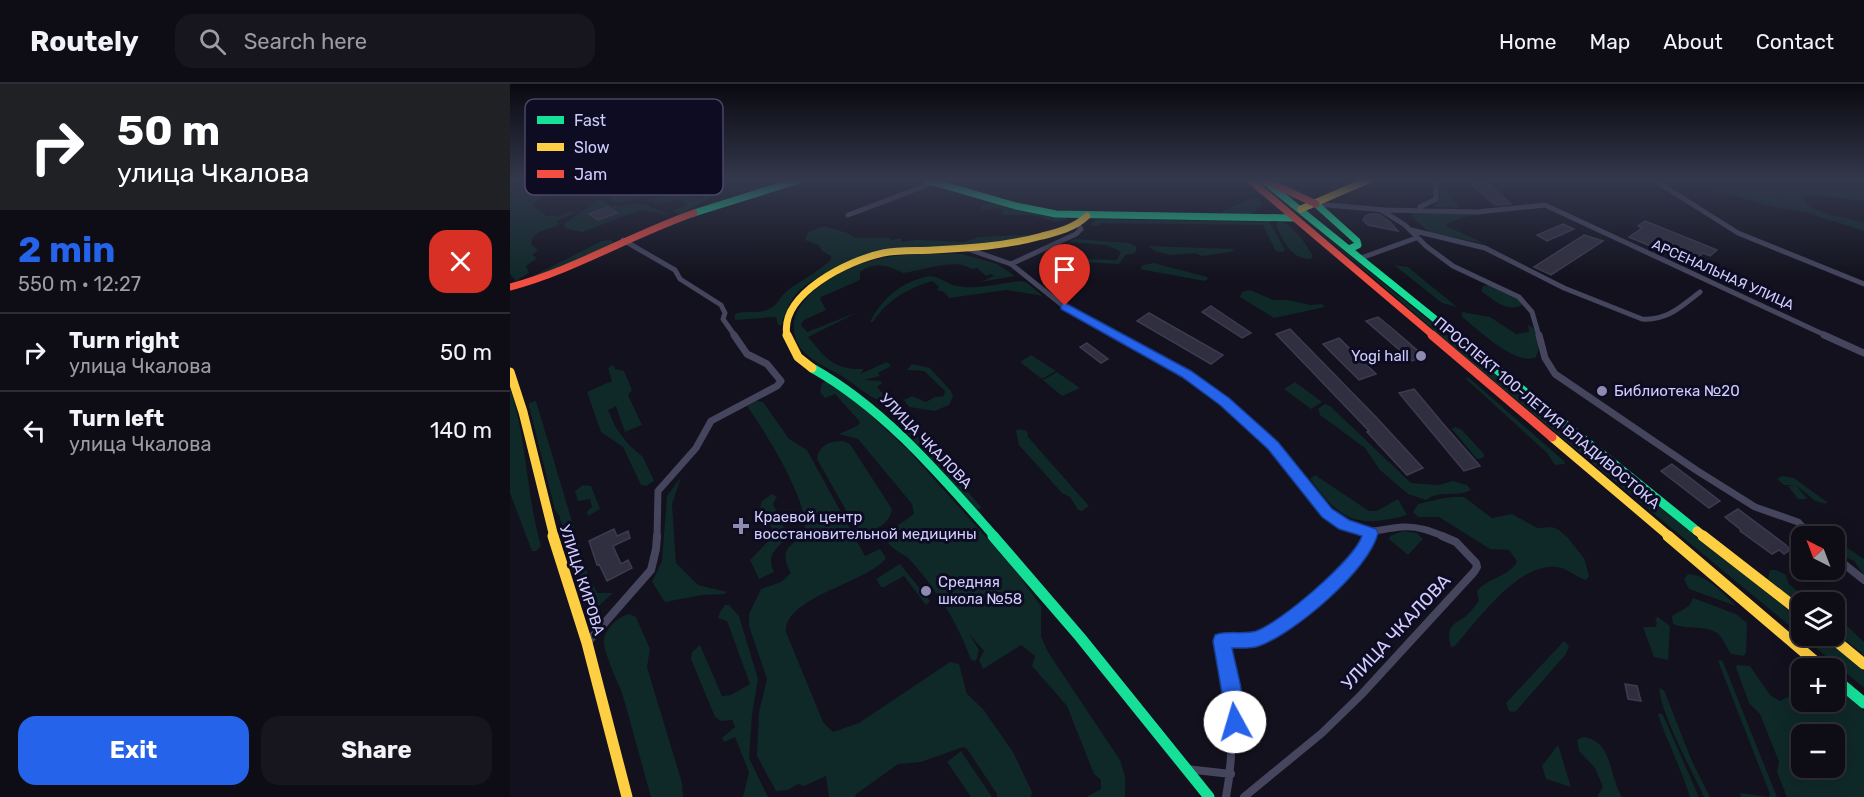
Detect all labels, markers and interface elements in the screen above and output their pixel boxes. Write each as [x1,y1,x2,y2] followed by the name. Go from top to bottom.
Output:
[175,14,595,68] search box
[30,25,139,58] text: Routely
[196,25,229,58] icon: search
[244,28,367,55] text: Search here
[1499,29,1556,54] text: Home
[1589,29,1630,54] text: Map
[1663,29,1723,54] text: About
[1756,29,1834,54] text: Contact
[525,99,723,195] legend
[117,106,220,156] text: 50 m
[18,108,96,186] icon: right
[574,111,606,130] text: Fast
[574,138,610,157] text: Slow
[117,157,310,189] text: улица Чкалова
[574,165,607,184] text: Jam
[18,228,116,271] text: 2 min
[429,230,492,293] button: close
[1649,236,1797,314] street label: АРСЕНАЛЬНАЯ УЛИЦА
[1039,244,1090,306] pin
[1048,253,1081,286] icon: arrive
[18,272,141,296] text: 550 m · 12:27
[1431,313,1663,513] street label: ПРОСПЕКТ 100-ЛЕТИЯ ВЛАДИВОСТОКА
[69,327,179,354] text: Turn right
[18,336,51,369] icon: right
[440,339,492,366] text: 50 m
[1351,347,1409,365] place label: Yogi hall
[1414,349,1428,363] marker: Yogi hall
[69,354,212,378] text: улица Чкалова
[1614,382,1740,400] place label: Библиотека №20
[1595,384,1609,398] marker: Библиотека №20
[876,390,976,492] street label: УЛИЦА ЧКАЛОВА
[69,405,164,432] text: Turn left
[18,414,51,447] icon: left
[430,417,492,444] text: 140 m
[69,432,212,456] text: улица Чкалова
[754,508,977,543] place label: Краевой центр восстановительной медицины
[732,517,750,535] marker: Краевой центр восстановительной медицины
[556,522,608,638] street label: УЛИЦА КИРОВА
[1791,526,1845,580] north arrow
[1791,526,1845,778] map controls
[1337,570,1455,694] street label: УЛИЦА ЧКАЛОВА
[938,573,1022,608] place label: Средняя школа №58
[919,584,933,598] marker: Средняя школа №58
[1791,592,1845,646] button: layers
[1791,658,1845,712] button: +
[1203,690,1267,754] position arrow
[18,716,249,785] button: Exit
[261,716,492,785] button: Share
[1791,724,1845,778] button: −

